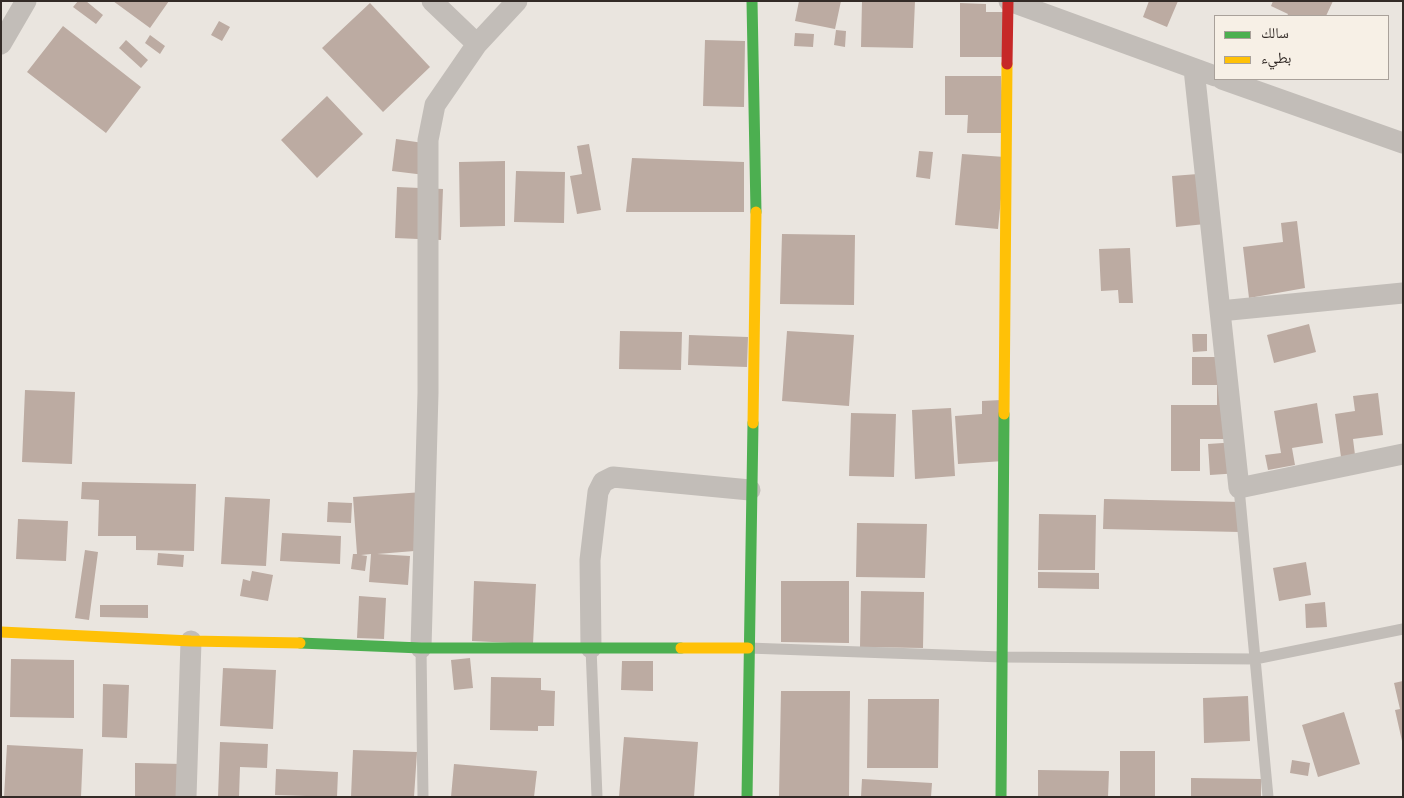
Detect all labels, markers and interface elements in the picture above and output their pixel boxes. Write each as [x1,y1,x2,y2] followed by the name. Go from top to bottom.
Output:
[1214,15,1389,80] legend
[1261,24,1289,42] text: سالك
[1261,49,1291,67] text: بطيء

